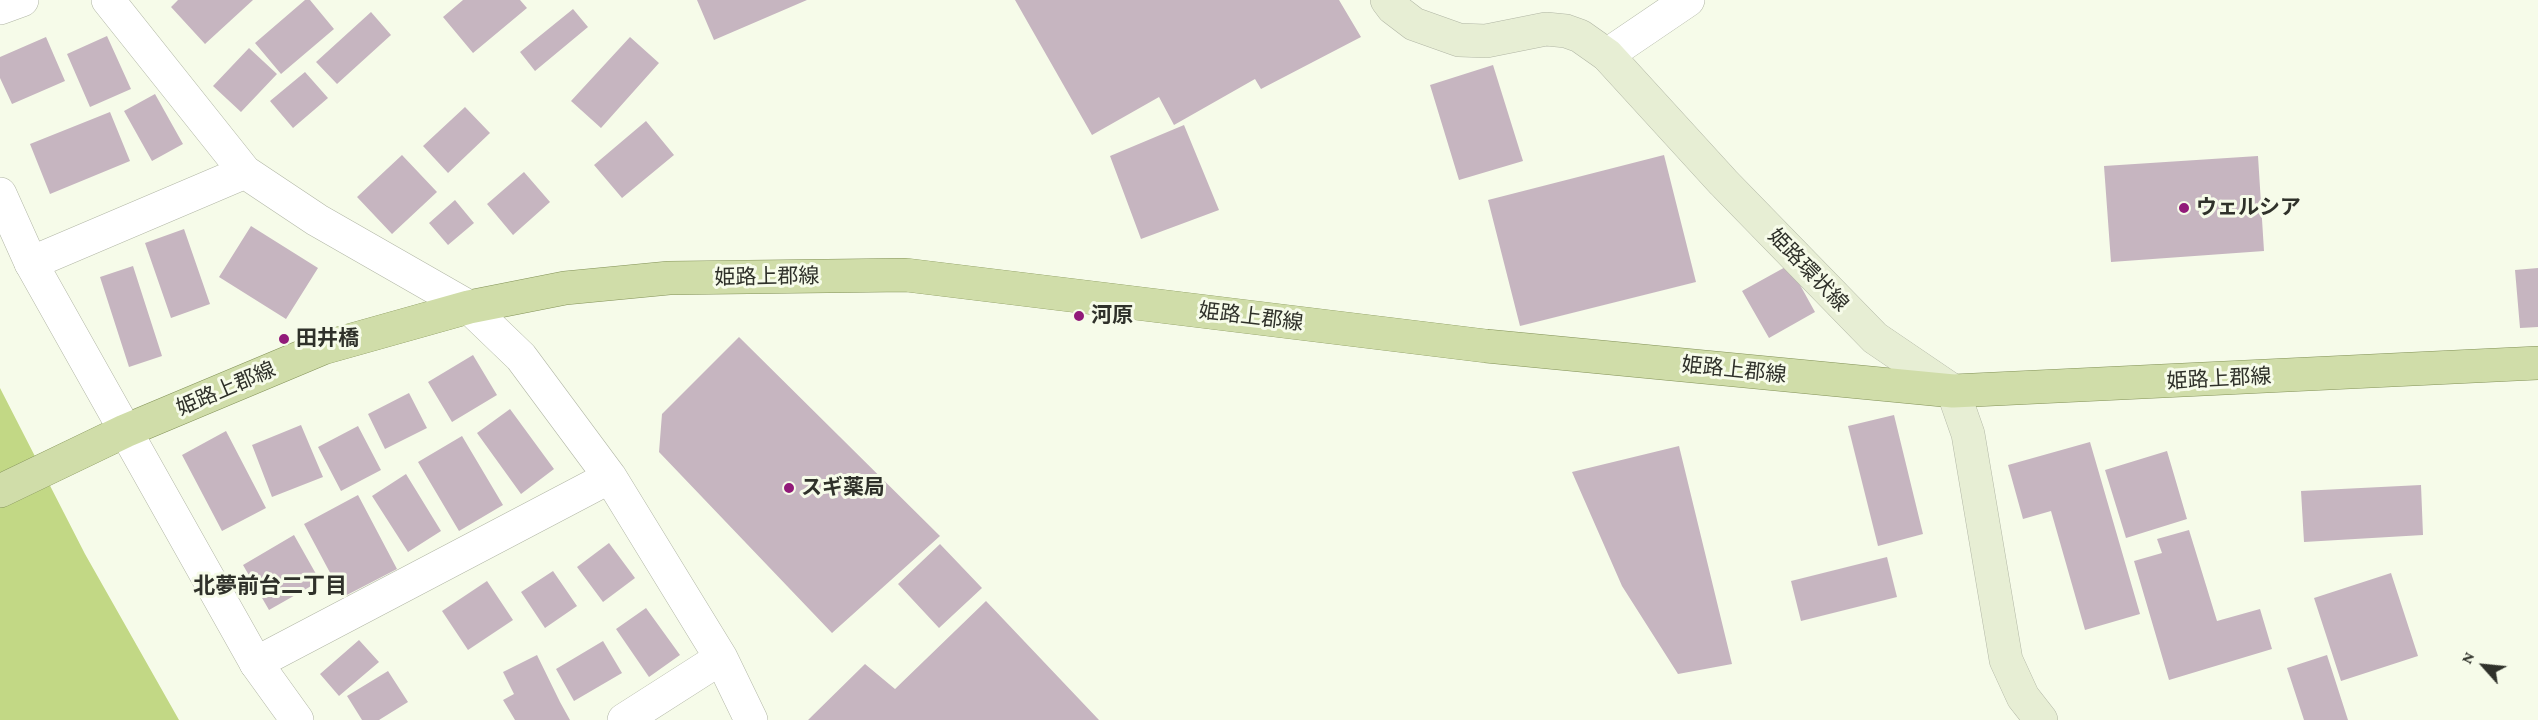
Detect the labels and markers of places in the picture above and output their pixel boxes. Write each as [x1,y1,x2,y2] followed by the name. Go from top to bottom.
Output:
[2196,195,2301,221] place label: ウェルシア
[2177,201,2191,215] marker: ウェルシア
[1091,303,1133,329] place label: 河原
[1072,309,1086,323] marker: 河原
[296,326,359,352] place label: 田井橋
[277,332,291,346] marker: 田井橋
[801,475,885,501] place label: スギ薬局
[782,481,796,495] marker: スギ薬局

